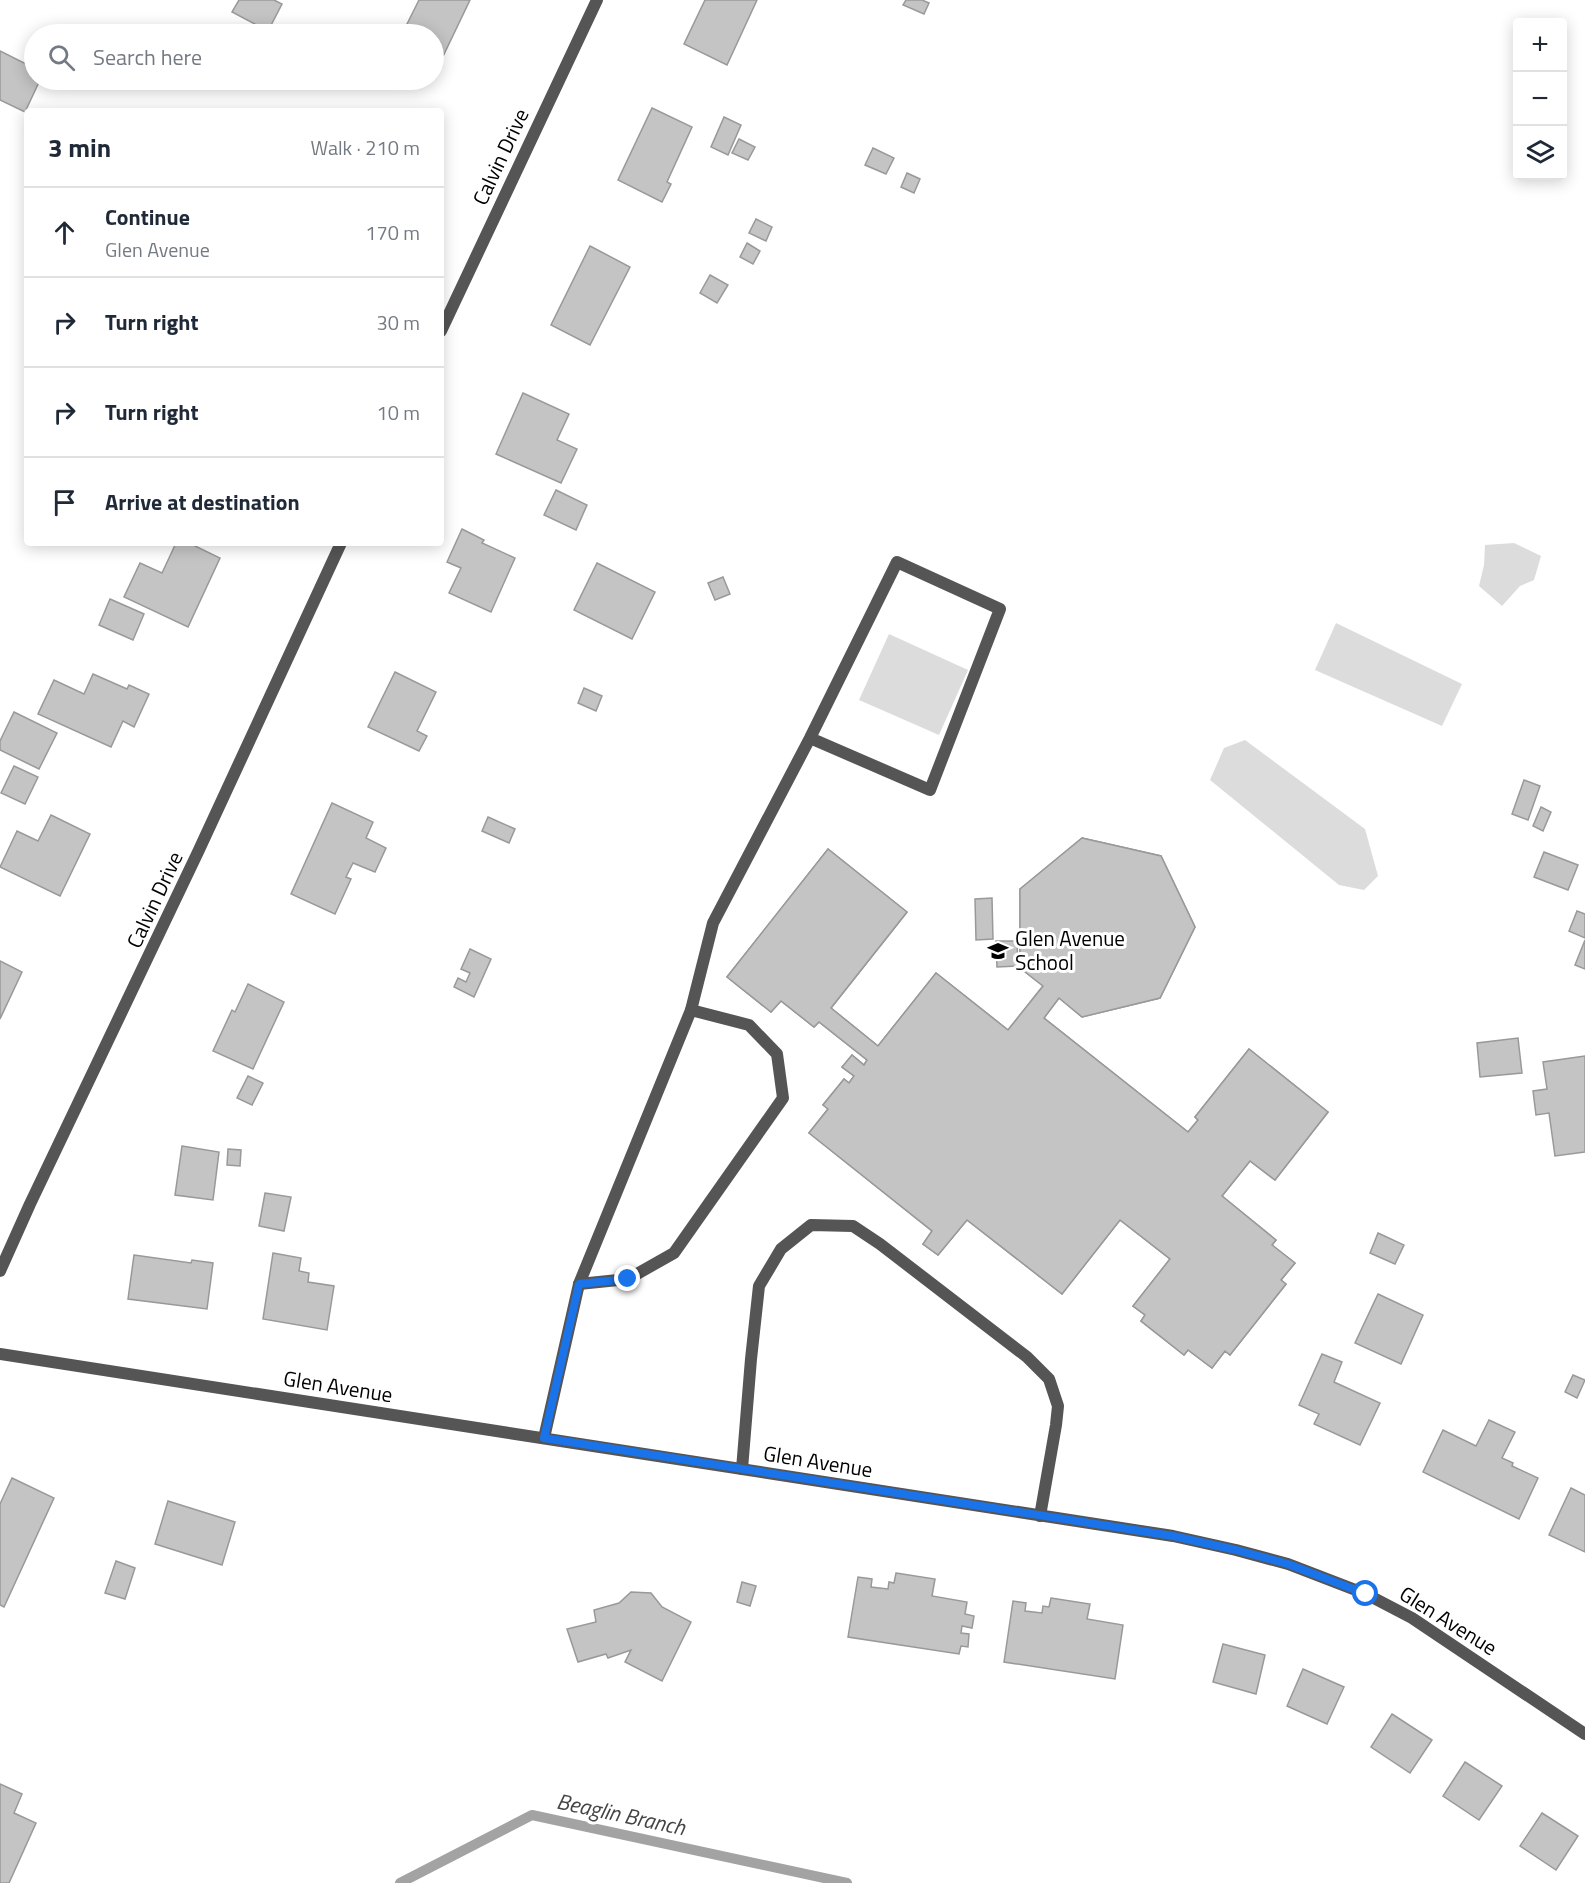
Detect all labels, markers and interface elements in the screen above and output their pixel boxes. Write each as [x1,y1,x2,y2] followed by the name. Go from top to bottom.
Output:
[1513,18,1567,180] map controls
[1513,18,1567,72] button: +
[24,24,444,90] search box
[93,40,202,74] text: Search here
[45,41,78,74] icon: search
[1513,72,1567,126] button: −
[464,103,536,210] street label: Calvin Drive
[1513,126,1567,180] button: layers
[48,128,111,167] text: 3 min
[311,132,420,163] text: Walk · 210 m
[105,200,190,234] text: Continue
[48,216,81,249] icon: ahead
[365,217,420,248] text: 170 m
[105,234,210,265] text: Glen Avenue
[105,305,199,339] text: Turn right
[48,306,81,339] icon: right
[376,307,420,338] text: 30 m
[105,395,199,429] text: Turn right
[48,396,81,429] icon: right
[376,397,420,428] text: 10 m
[105,485,300,519] text: Arrive at destination
[48,486,81,519] icon: arrive
[118,846,190,953] street label: Calvin Drive
[1015,922,1125,978] place label: Glen Avenue School
[986,939,1010,963] school or university icon: Glen Avenue School
[614,1265,640,1291] route end
[281,1362,395,1410] street label: Glen Avenue
[761,1437,875,1485] street label: Glen Avenue
[1393,1577,1504,1663] street label: Glen Avenue
[1352,1580,1378,1606] route start
[554,1784,689,1844] water label: Beaglin Branch

